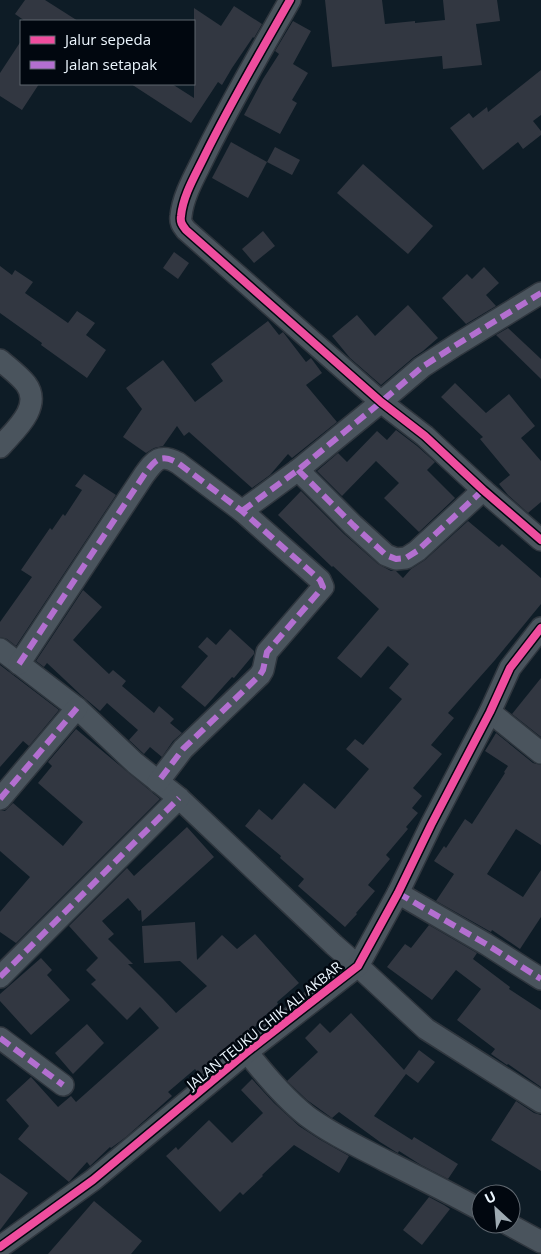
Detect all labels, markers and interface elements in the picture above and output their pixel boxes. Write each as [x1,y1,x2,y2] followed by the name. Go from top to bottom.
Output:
[20,20,195,85] legend
[63,29,151,49] text: Jalur sepeda
[63,54,157,74] text: Jalan setapak
[181,956,346,1095] street label: JALAN TEUKU CHIK ALI AKBAR
[471,1184,521,1234] north arrow
[481,1186,499,1208] text: U

